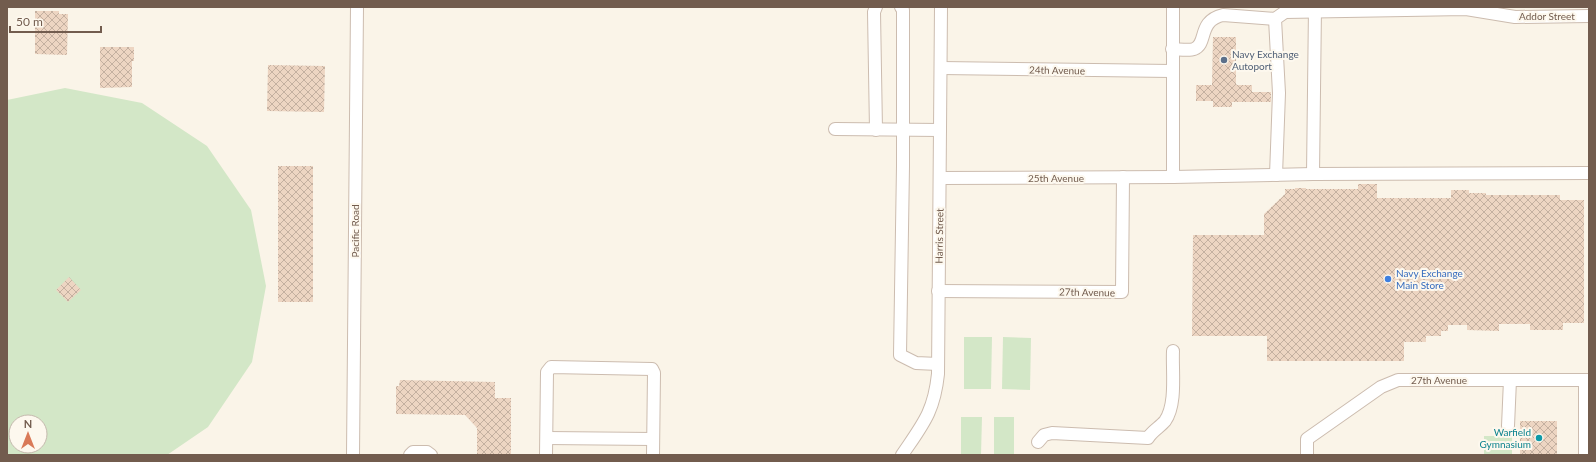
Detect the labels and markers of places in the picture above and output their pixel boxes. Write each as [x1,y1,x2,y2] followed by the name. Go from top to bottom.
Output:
[1232,48,1299,72] place label: Navy Exchange Autoport
[1219,55,1229,65] marker: Navy Exchange Autoport
[1396,267,1463,291] place label: Navy Exchange Main Store
[1383,274,1393,284] marker: Navy Exchange Main Store
[1479,426,1531,450] place label: Warfield Gymnasium
[1534,433,1544,443] marker: Warfield Gymnasium

